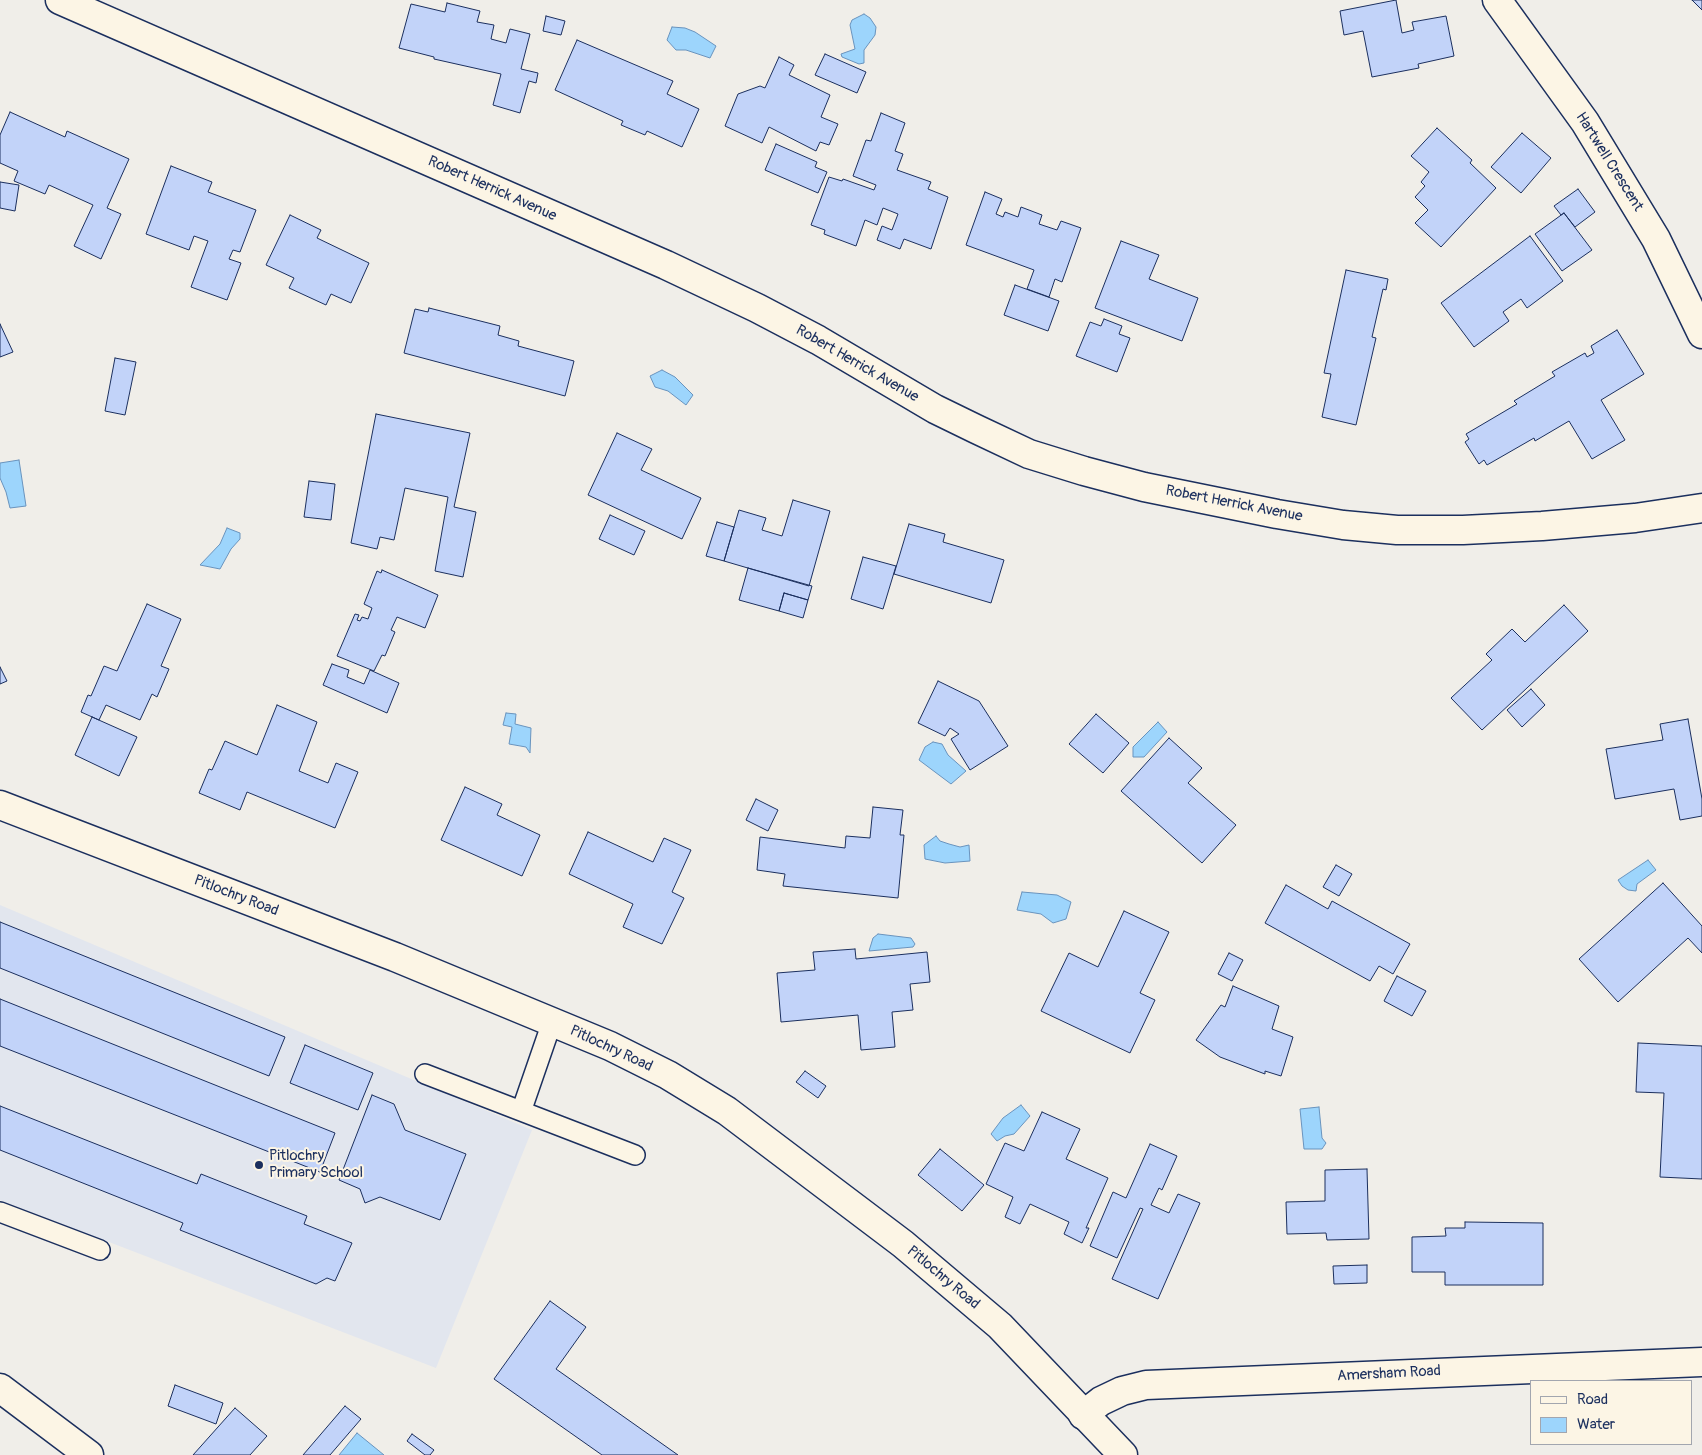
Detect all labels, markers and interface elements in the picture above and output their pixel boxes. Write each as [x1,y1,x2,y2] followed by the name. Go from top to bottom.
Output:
[1571,109,1647,215] street label: Hartwell Crescent
[425,152,559,226] street label: Robert Herrick Avenue
[792,321,922,407] street label: Robert Herrick Avenue
[1164,482,1304,526] street label: Robert Herrick Avenue
[191,872,281,920] street label: Pitlochry Road
[567,1022,655,1076] street label: Pitlochry Road
[269,1147,363,1182] place label: Pitlochry Primary School
[253,1159,265,1171] marker: Pitlochry Primary School
[903,1242,983,1314] street label: Pitlochry Road
[1337,1362,1441,1386] street label: Amersham Road
[1530,1380,1692,1445] legend
[1577,1390,1608,1409] text: Road
[1577,1415,1615,1434] text: Water

